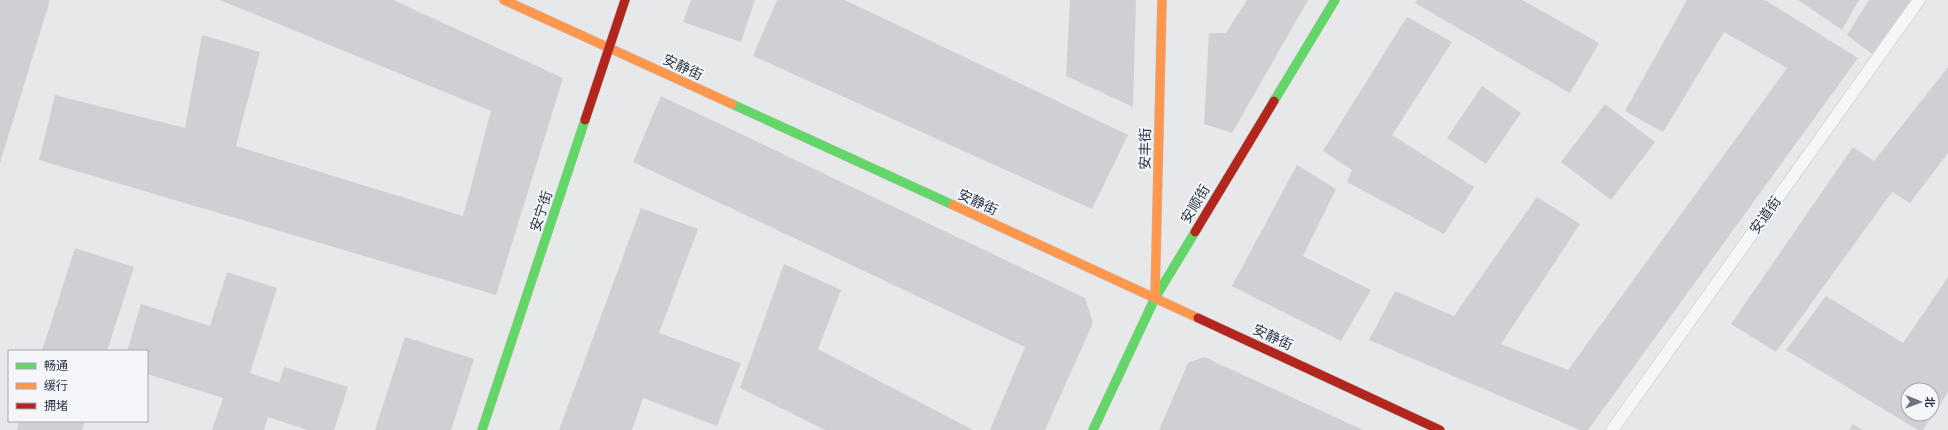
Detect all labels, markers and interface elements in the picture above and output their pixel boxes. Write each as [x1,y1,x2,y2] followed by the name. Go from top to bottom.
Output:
[660,49,706,85] street label: 安静街
[1135,128,1155,170] street label: 安丰街
[1176,181,1214,227] street label: 安顺街
[955,184,1001,220] street label: 安静街
[525,188,557,234] street label: 安宁街
[1745,192,1785,238] street label: 安道街
[1250,319,1296,355] street label: 安静街
[8,350,148,422] legend
[44,357,68,375] text: 畅通
[44,377,68,395] text: 缓行
[1900,382,1940,422] north arrow
[44,397,68,415] text: 拥堵
[1922,397,1938,408] text: 北

